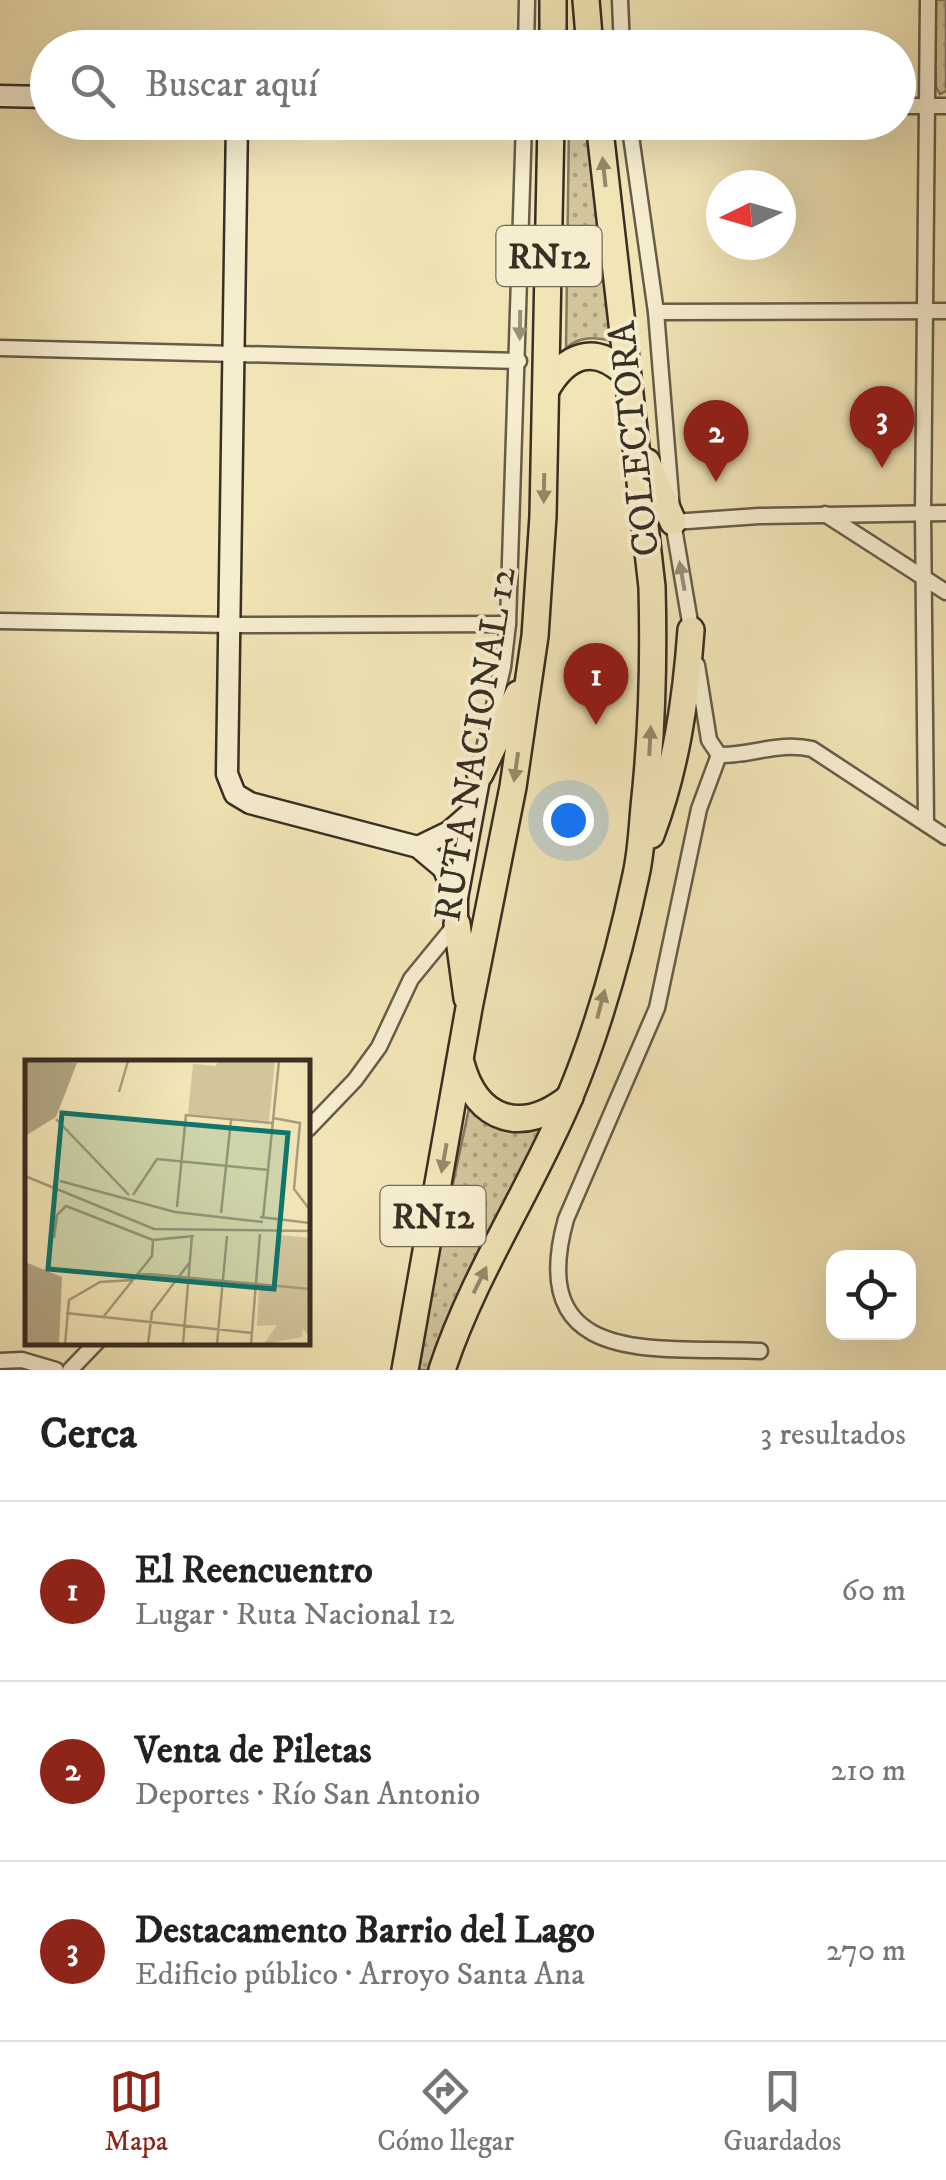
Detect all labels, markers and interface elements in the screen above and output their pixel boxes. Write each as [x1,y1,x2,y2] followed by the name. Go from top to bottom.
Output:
[30,30,916,140] search box
[65,58,120,113] icon: search
[145,61,318,109] text: Buscar aquí
[596,156,612,188] one-way arrow
[706,170,796,260] north arrow
[496,226,602,286] road number: RN12
[511,309,527,341] one-way arrow
[599,318,671,559] street label: COLECTORA
[850,386,914,468] pin: 3
[684,400,748,482] pin: 2
[536,472,552,504] one-way arrow
[674,560,689,591] one-way arrow
[424,563,528,925] street label: RUTA NACIONAL 12
[564,642,628,725] pin: 1
[642,725,658,757] one-way arrow
[508,752,523,783] one-way arrow
[543,795,594,846] your location
[594,988,610,1019] one-way arrow
[25,1060,310,1345] inset map
[436,1143,451,1174] one-way arrow
[380,1186,486,1246] road number: RN12
[826,1250,916,1340] map controls
[826,1250,916,1340] button: locate
[471,1266,488,1295] one-way arrow
[40,1409,137,1461] text: Cerca
[760,1415,906,1455] text: 3 resultados
[135,1547,373,1595] text: El Reencuentro
[67,1571,78,1611] text: 1
[841,1571,906,1611] text: 60 m
[135,1595,454,1635] text: Lugar · Ruta Nacional 12
[135,1727,372,1775] text: Venta de Piletas
[65,1751,80,1791] text: 2
[831,1751,906,1791] text: 210 m
[135,1775,480,1815] text: Deportes · Río San Antonio
[135,1907,595,1955] text: Destacamento Barrio del Lago
[67,1931,78,1971] text: 3
[826,1931,906,1971] text: 270 m
[135,1955,585,1995] text: Edificio público · Arroyo Santa Ana
[105,2064,168,2159] tab: Mapa
[377,2064,514,2159] tab: Cómo llegar
[723,2064,841,2159] tab: Guardados

